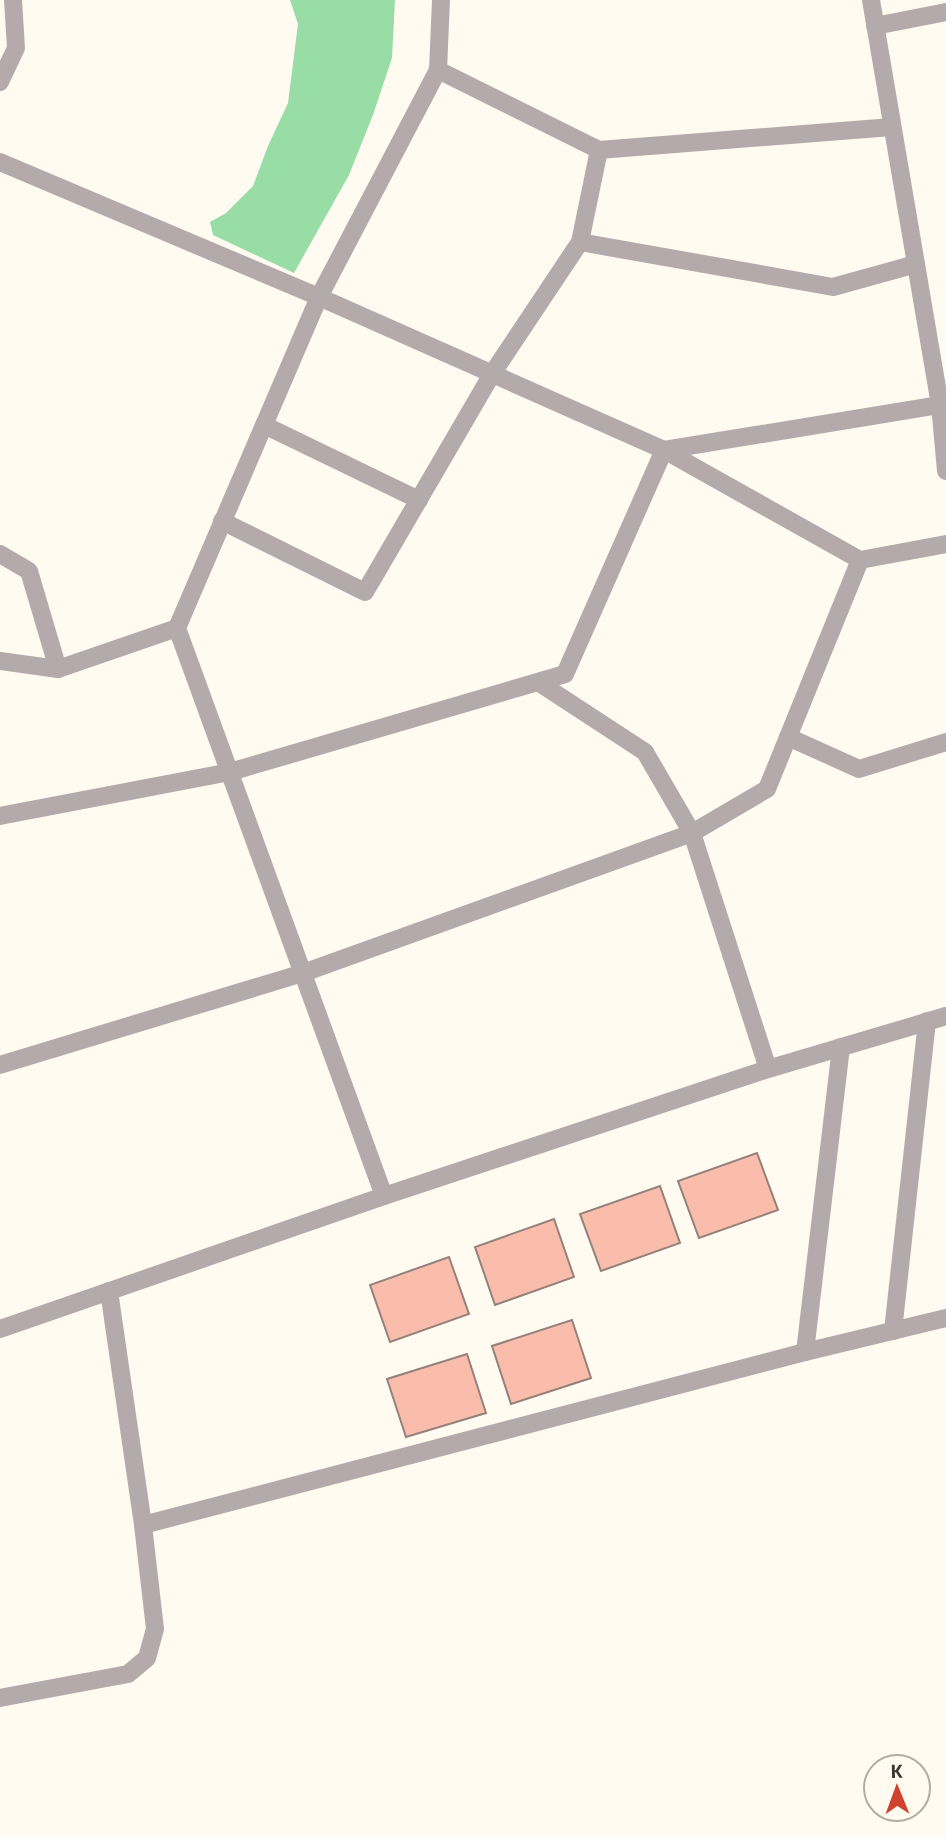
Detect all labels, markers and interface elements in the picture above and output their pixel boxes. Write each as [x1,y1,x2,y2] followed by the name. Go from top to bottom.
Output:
[862,1753,932,1823] north arrow
[890,1759,903,1782] text: K

